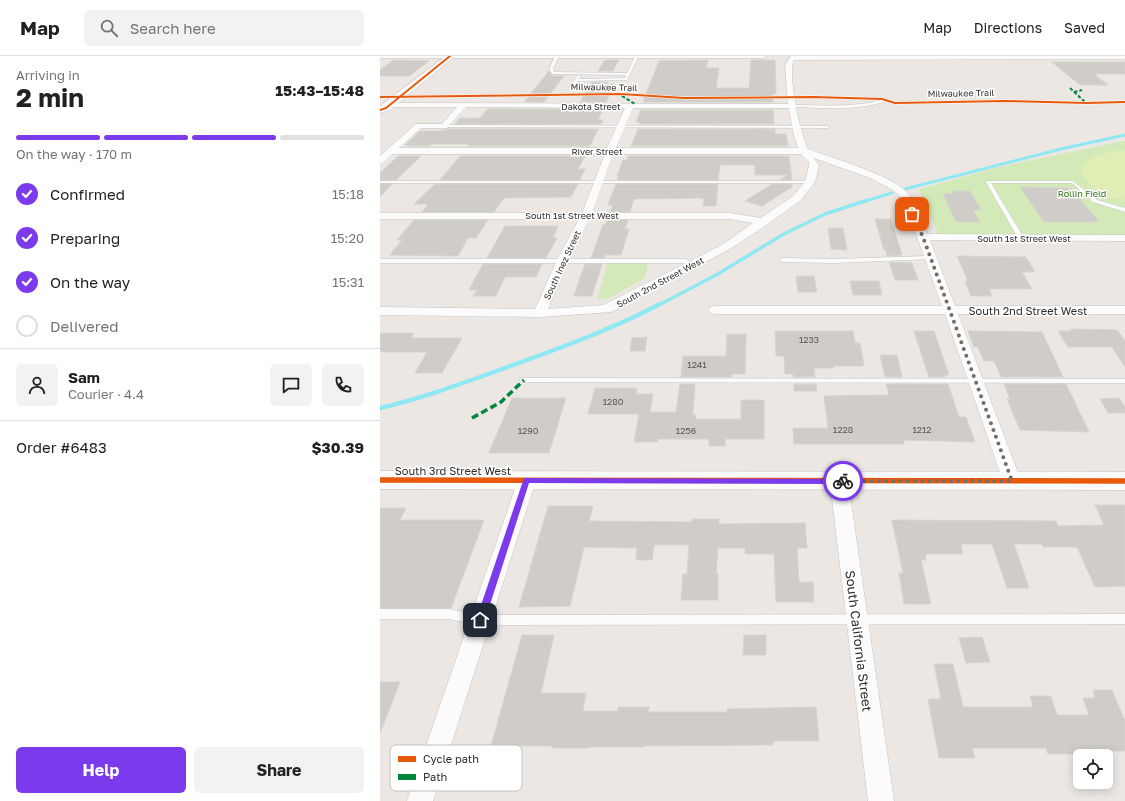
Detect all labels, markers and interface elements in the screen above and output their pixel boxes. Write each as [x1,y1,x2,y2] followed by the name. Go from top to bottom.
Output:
[84,10,364,46] search box
[20,16,60,39] text: Map
[98,17,120,39] icon: search
[130,19,216,37] text: Search here
[923,19,952,36] text: Map
[974,19,1042,36] text: Directions
[1064,19,1105,36] text: Saved
[16,67,80,83] text: Arriving in
[275,81,364,99] text: 15:43–15:48
[571,81,638,93] street label: Milwaukee Trail
[16,82,84,113] text: 2 min
[928,87,995,99] street label: Milwaukee Trail
[561,101,621,112] street label: Dakota Street
[16,146,132,162] text: On the way · 170 m
[571,146,623,157] street label: River Street
[16,183,38,205] icon: check
[50,185,125,203] text: Confirmed
[332,186,364,202] text: 15:18
[1058,188,1106,199] park label: Rollin Field
[895,197,929,231] pin
[901,203,923,225] icon: bag
[525,210,619,221] street label: South 1st Street West
[16,227,38,249] icon: check
[541,228,583,301] street label: South Inez Street
[50,229,120,247] text: Preparing
[331,230,364,246] text: 15:20
[977,233,1071,244] street label: South 1st Street West
[614,254,706,310] street label: South 2nd Street West
[16,271,38,293] icon: check
[50,273,130,291] text: On the way
[332,274,364,290] text: 15:31
[969,304,1087,317] street label: South 2nd Street West
[50,317,118,335] text: Delivered
[799,334,819,345] house number: 1233
[687,359,707,370] house number: 1241
[16,364,58,406] button: person
[270,364,312,406] button: chat
[322,364,364,406] button: phone
[68,368,100,386] text: Sam
[68,386,144,402] text: Courier · 4.4
[603,396,624,407] house number: 1280
[833,424,853,435] house number: 1228
[912,424,932,435] house number: 1212
[518,425,539,436] house number: 1290
[676,425,696,436] house number: 1256
[16,438,107,456] text: Order #6483
[312,438,364,456] text: $30.39
[823,461,863,501] courier
[395,464,511,477] street label: South 3rd Street West
[832,470,854,492] icon: bike
[842,569,876,713] street label: South California Street
[463,603,497,637] pin
[469,609,491,631] icon: home
[390,745,522,791] legend
[16,747,186,793] button: Help
[194,747,364,793] button: Share
[1073,749,1113,789] map controls
[1073,749,1113,789] button: locate
[423,752,479,765] text: Cycle path
[423,770,447,783] text: Path

